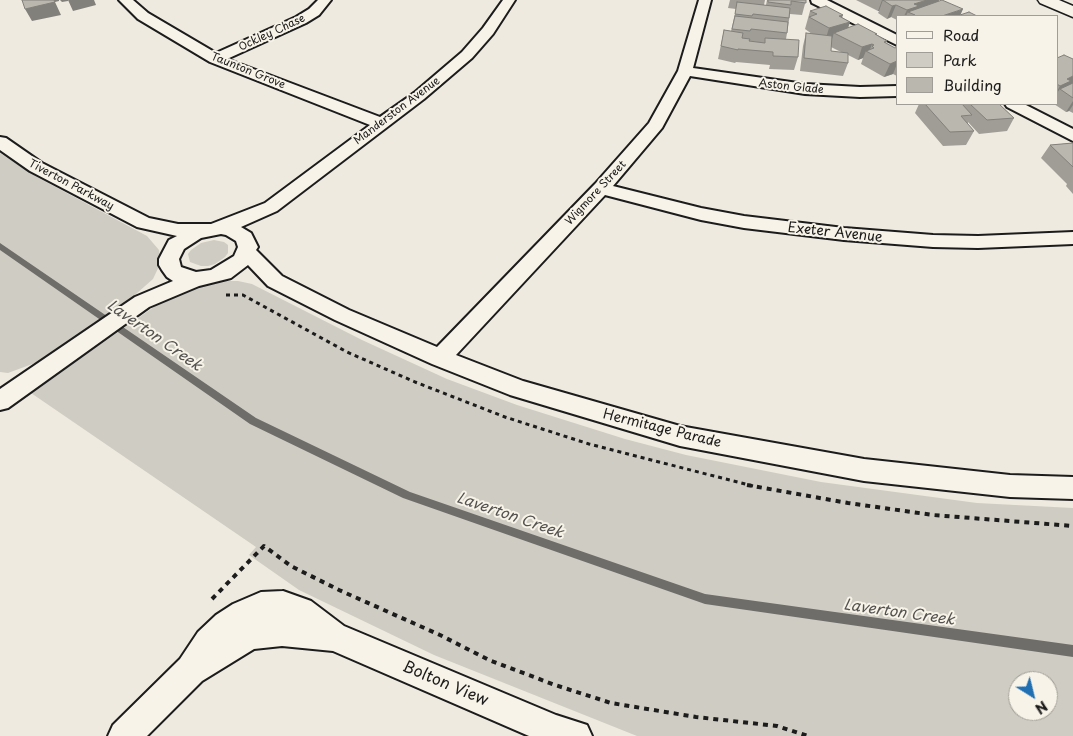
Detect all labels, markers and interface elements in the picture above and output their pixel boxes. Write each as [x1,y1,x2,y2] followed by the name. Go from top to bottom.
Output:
[237,12,307,54] street label: Ockley Chase
[896,15,1058,105] legend
[943,23,979,46] text: Road
[943,48,977,71] text: Park
[209,50,287,92] street label: Taunton Grove
[943,73,1002,96] text: Building
[351,74,443,148] street label: Manderston Avenue
[758,77,824,97] street label: Aston Glade
[26,157,116,213] street label: Tiverton Parkway
[563,158,629,228] street label: Wigmore Street
[787,220,883,246] street label: Exeter Avenue
[103,297,205,375] water label: Laverton Creek
[601,406,723,452] street label: Hermitage Parade
[454,489,566,543] water label: Laverton Creek
[842,596,956,630] water label: Laverton Creek
[399,657,491,711] street label: Bolton View
[1008,671,1058,721] north arrow
[1031,696,1052,719] text: N

